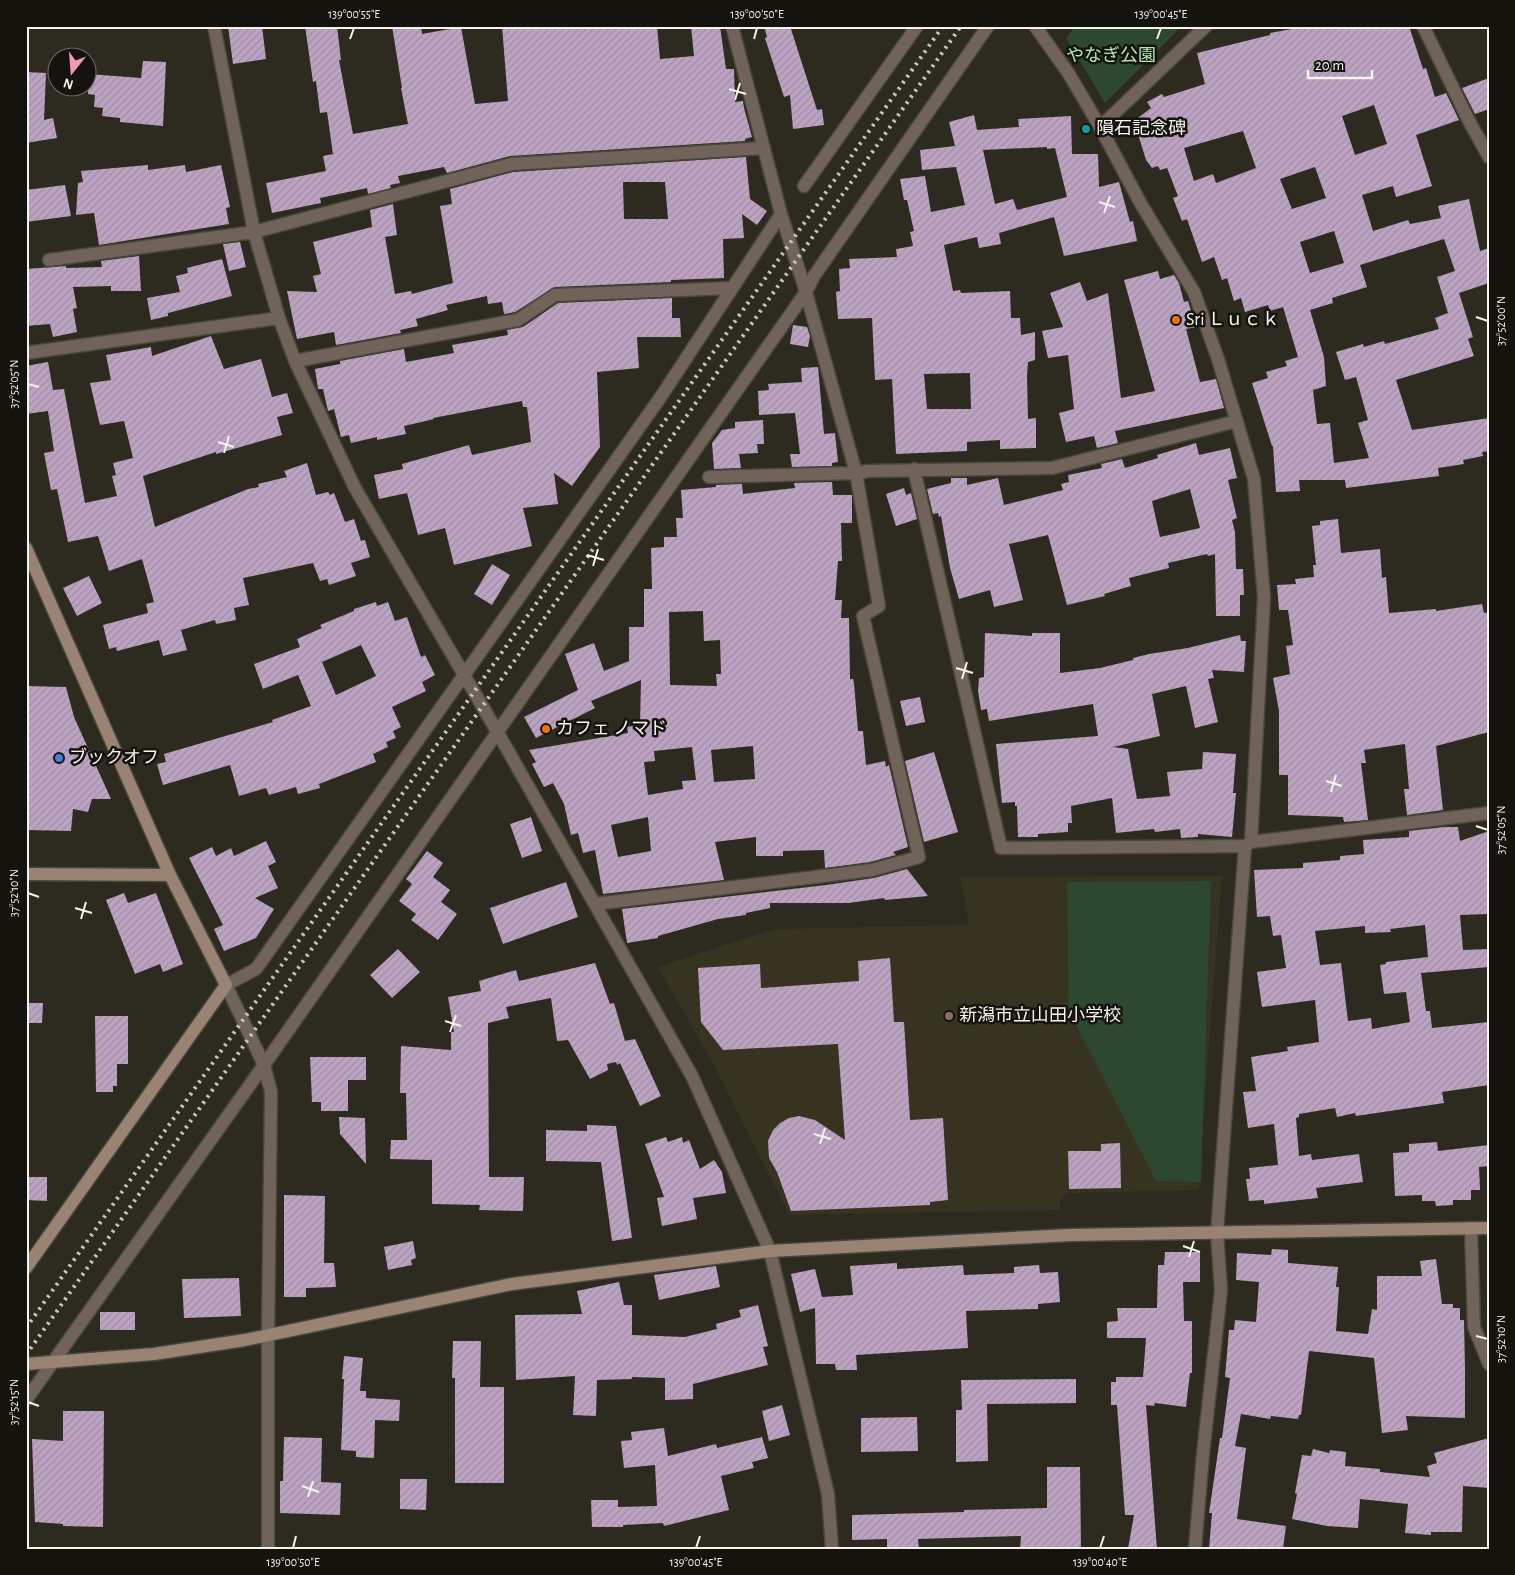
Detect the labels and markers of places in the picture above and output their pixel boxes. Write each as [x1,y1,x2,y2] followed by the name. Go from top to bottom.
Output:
[1096,119,1186,138] place label: 隕石記念碑
[1080,123,1092,135] marker: 隕石記念碑
[1186,311,1279,329] place label: Sri Ｌｕｃｋ
[1170,314,1182,326] marker: Sri Ｌｕｃｋ
[556,720,667,738] place label: カフェ ノマド
[540,723,552,735] marker: カフェ ノマド
[69,747,159,767] place label: ブックオフ
[53,752,65,764] marker: ブックオフ
[959,1005,1121,1025] place label: 新潟市立山田小学校
[943,1010,955,1022] marker: 新潟市立山田小学校

